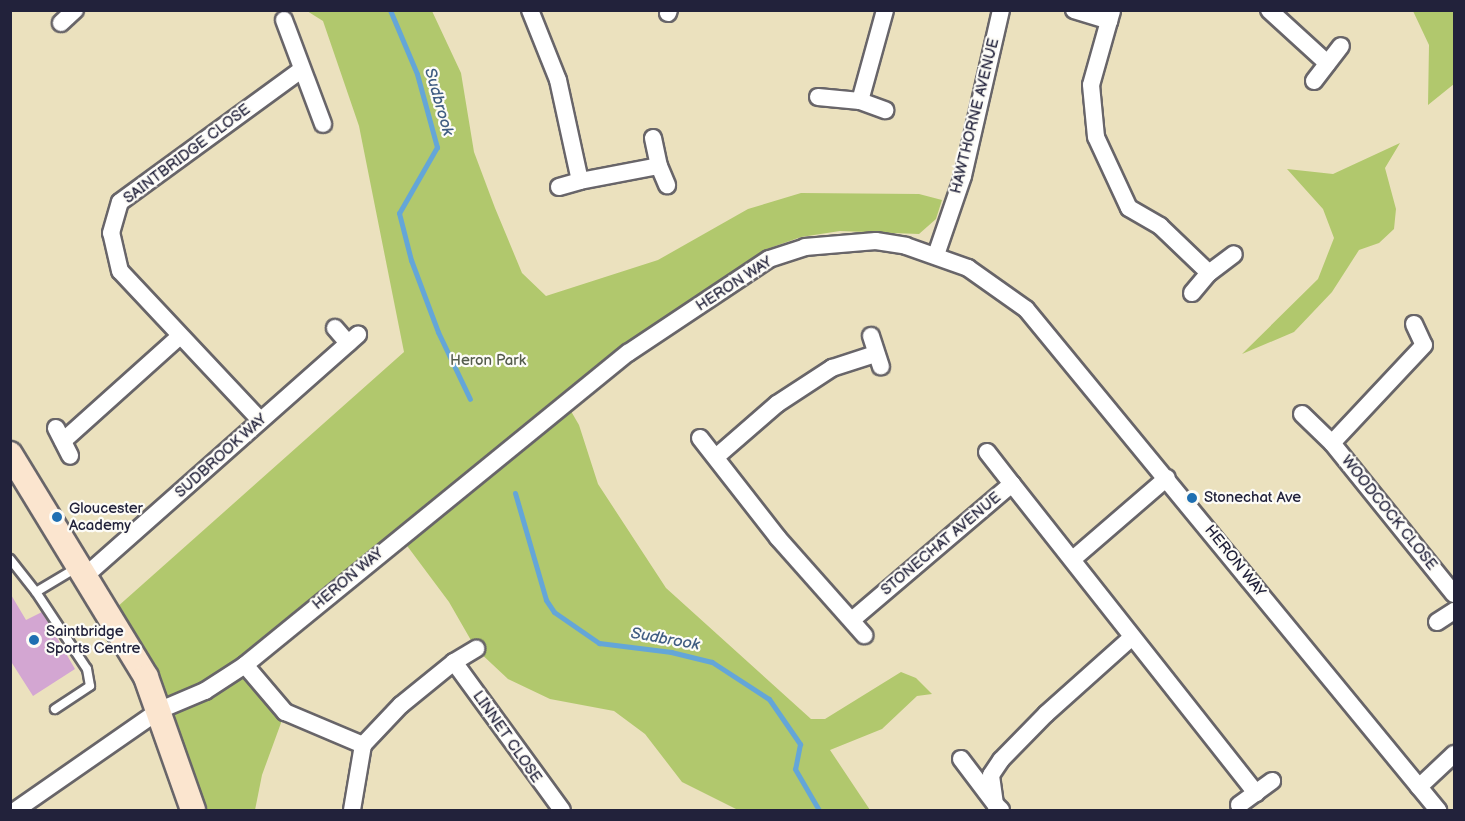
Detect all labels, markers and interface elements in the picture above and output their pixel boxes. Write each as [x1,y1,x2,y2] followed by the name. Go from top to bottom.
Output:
[947,37,1003,195] street label: HAWTHORNE AVENUE
[419,66,457,138] water label: Sudbrook
[120,100,254,208] street label: SAINTBRIDGE CLOSE
[692,253,776,315] street label: HERON WAY
[450,352,526,370] park label: Heron Park
[171,410,271,502] street label: SUDBROOK WAY
[1337,452,1441,574] street label: WOODCOCK CLOSE
[877,489,1005,599] street label: STONECHAT AVENUE
[1204,489,1301,507] place label: Stonechat Ave
[1185,491,1199,505] marker: Stonechat Ave
[69,499,143,534] place label: Gloucester Academy
[50,510,64,524] marker: Gloucester Academy
[1201,521,1269,601] street label: HERON WAY
[309,544,387,614] street label: HERON WAY
[46,622,140,657] place label: Saintbridge Sports Centre
[629,624,701,656] water label: Sudbrook
[27,633,41,647] marker: Saintbridge Sports Centre
[469,688,545,786] street label: LINNET CLOSE

